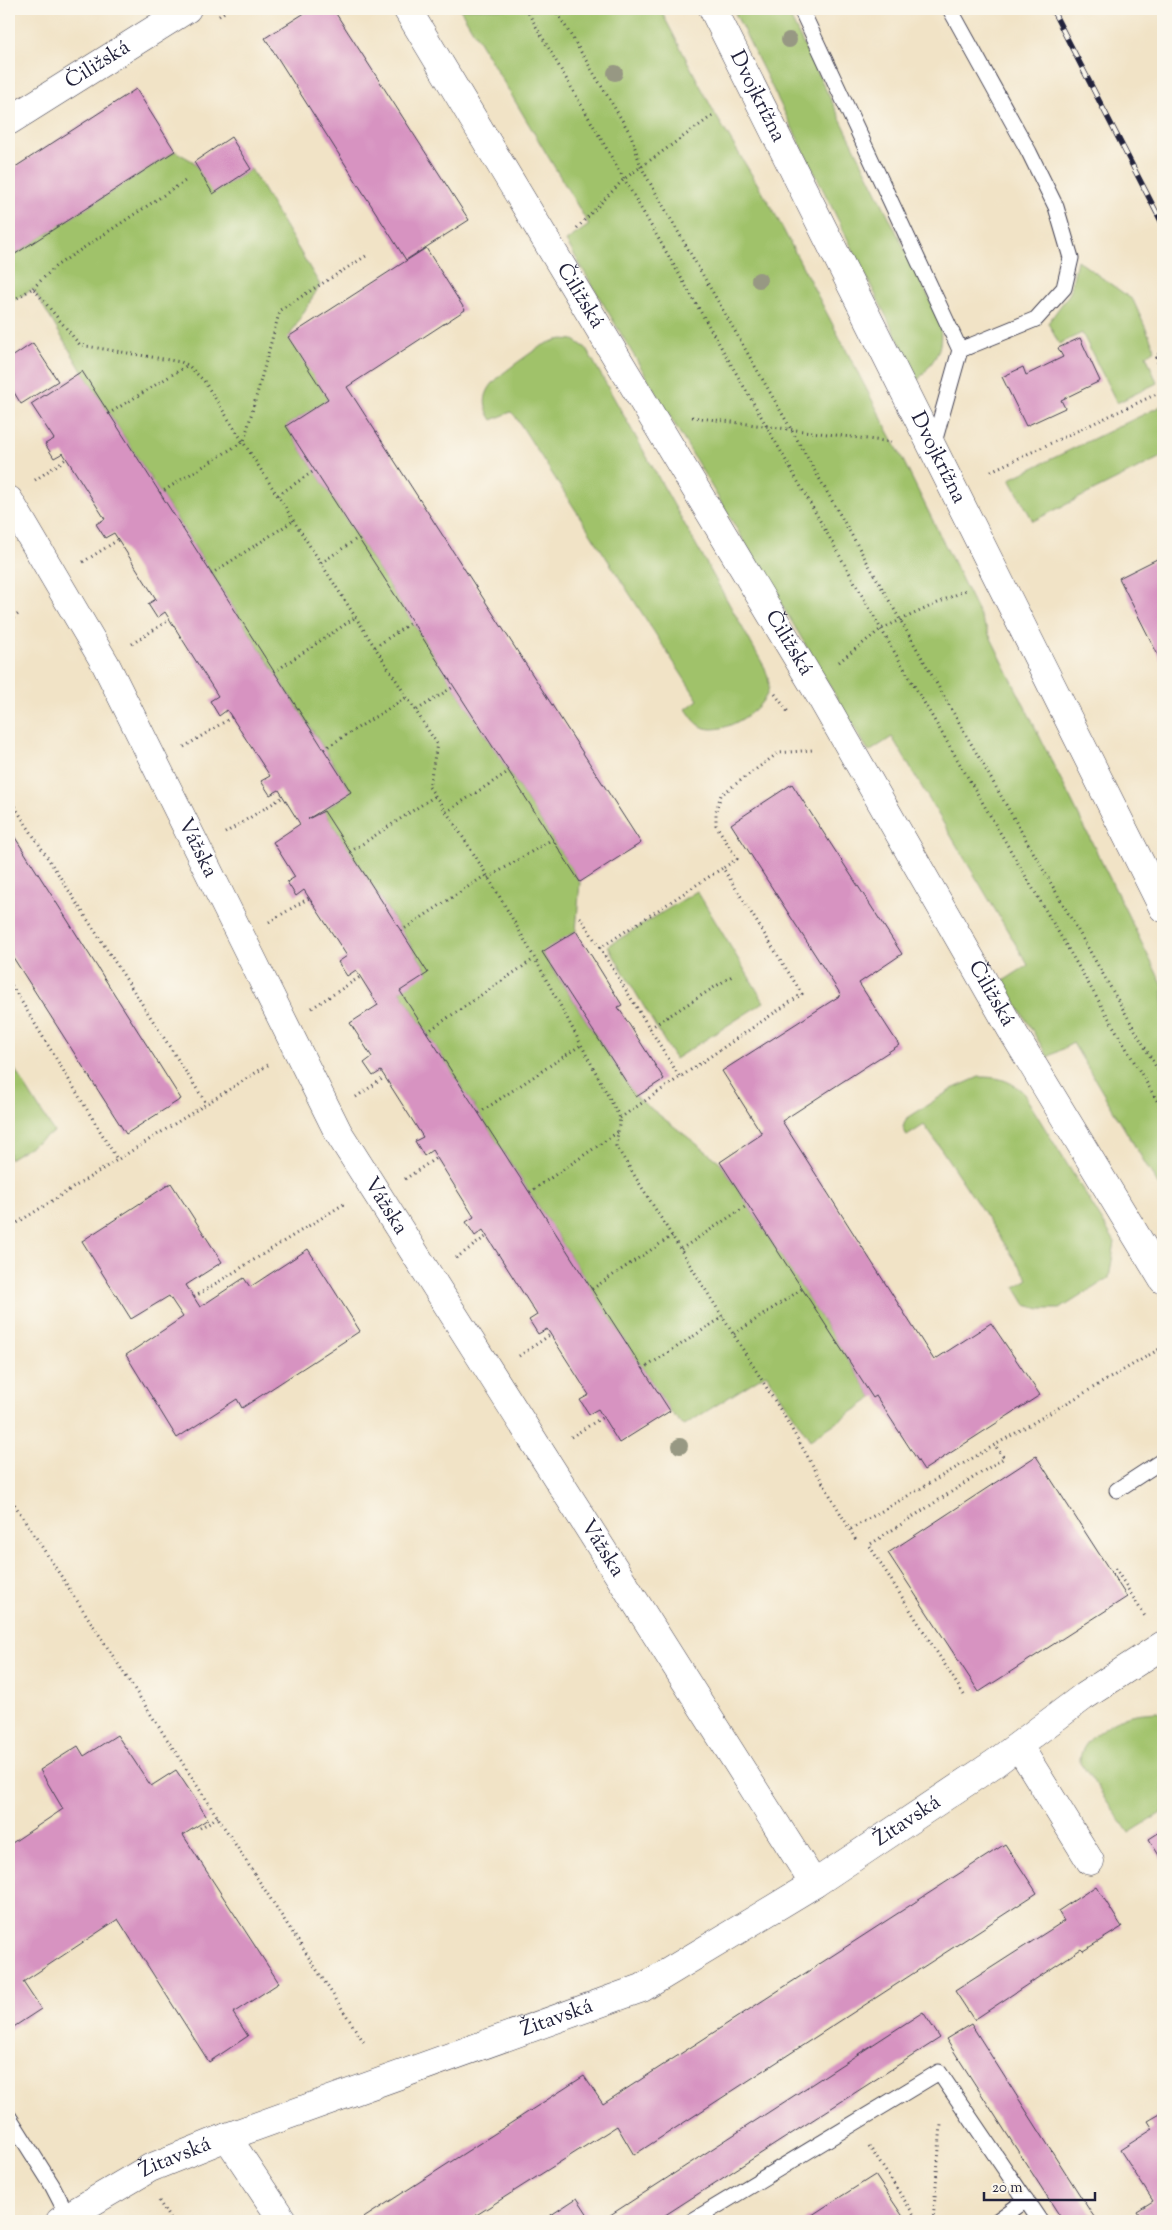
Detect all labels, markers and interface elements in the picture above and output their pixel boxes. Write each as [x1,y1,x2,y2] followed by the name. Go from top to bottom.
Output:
[59,33,137,97] street label: Čiližská
[721,46,793,148] street label: Dvojkrížna
[548,258,611,335] street label: Čiližská
[902,407,973,509] street label: Dvojkrížna
[757,605,820,682] street label: Čiližská
[170,813,225,883] street label: Vážska
[960,955,1022,1033] street label: Čiližská
[356,1172,415,1241] street label: Vážska
[572,1514,631,1583] street label: Vážska
[868,1788,947,1855] street label: Žitavská
[517,1992,597,2045] street label: Žitavská
[134,2130,216,2186] street label: Žitavská
[984,2170,1096,2202] scale bar
[992,2178,1023,2199] text: 20 m

